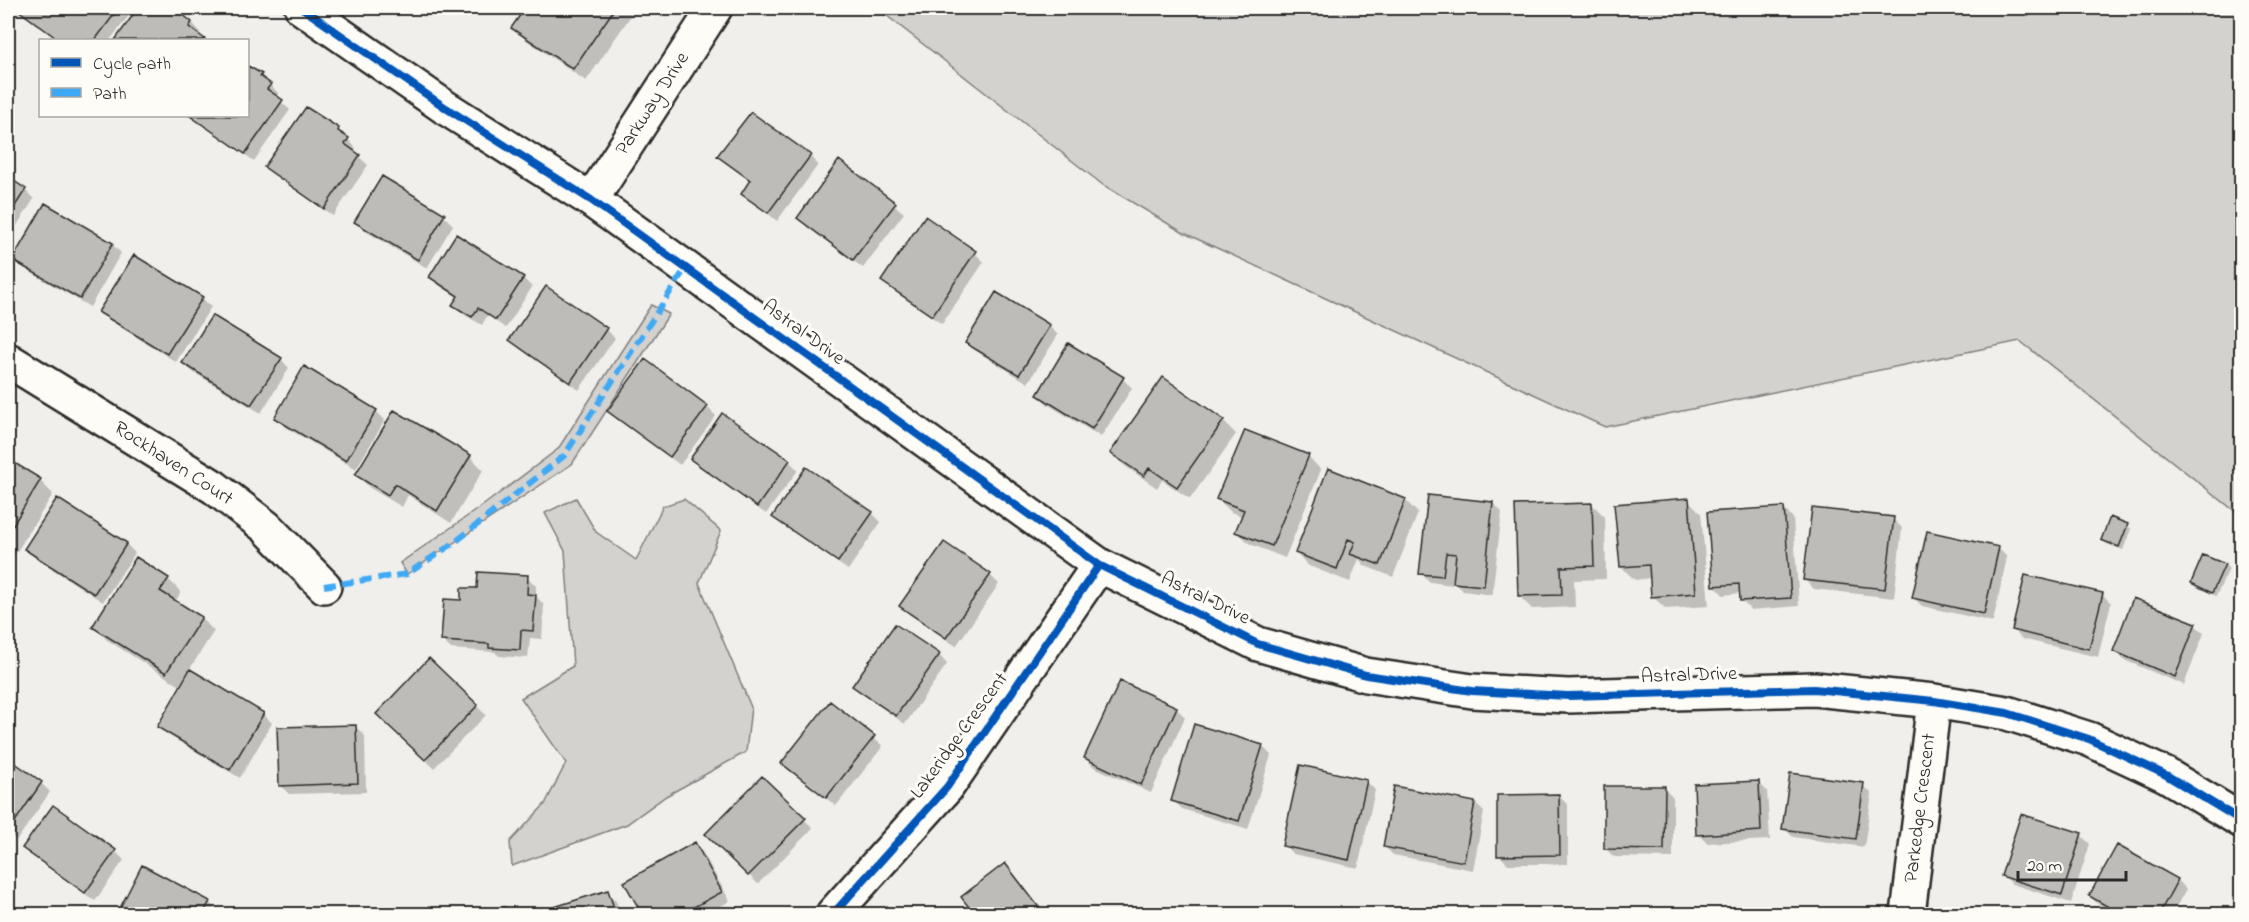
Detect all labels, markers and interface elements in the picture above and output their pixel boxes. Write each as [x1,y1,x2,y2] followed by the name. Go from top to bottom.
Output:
[39,39,249,117] legend
[609,47,697,161] street label: Parkway Drive
[93,52,171,78] text: Cycle path
[93,82,127,108] text: Path
[756,293,851,373] street label: Astral Drive
[108,414,239,514] street label: Rockhaven Court
[1155,565,1255,633] street label: Astral Drive
[1640,660,1738,692] street label: Astral Drive
[904,666,1017,806] street label: Lakeridge Crescent
[1897,731,1946,884] street label: Parkedge Crescent
[2018,844,2126,882] scale bar
[2027,854,2062,880] text: 20 m

